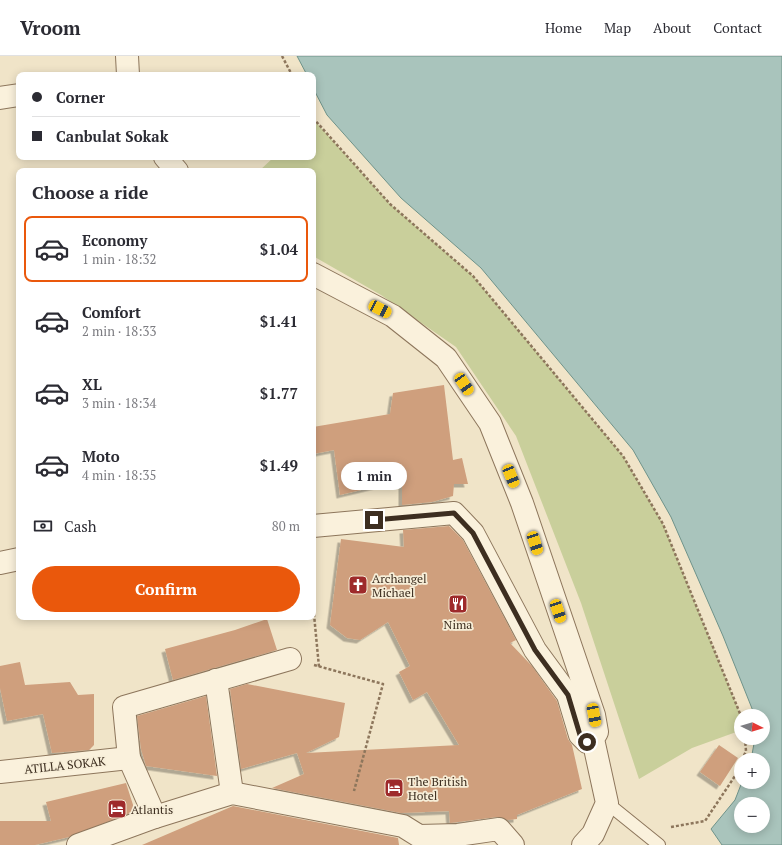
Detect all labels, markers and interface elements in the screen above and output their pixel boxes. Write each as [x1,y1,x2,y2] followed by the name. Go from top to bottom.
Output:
[20,15,81,40] text: Vroom
[545,18,582,37] text: Home
[604,18,631,37] text: Map
[653,18,691,37] text: About
[713,18,762,37] text: Contact
[56,87,105,107] text: Corner
[56,126,168,146] text: Canbulat Sokak
[32,180,148,204] text: Choose a ride
[82,230,147,250] text: Economy
[34,231,70,267] icon: car
[260,239,298,259] text: $1.04
[82,250,156,268] text: 1 min · 18:32
[367,298,393,320] car
[82,302,141,322] text: Comfort
[34,303,70,339] icon: car
[260,311,298,331] text: $1.41
[82,322,156,340] text: 2 min · 18:33
[452,371,476,397] car
[82,374,102,394] text: XL
[34,375,70,411] icon: car
[260,383,298,403] text: $1.77
[82,394,156,412] text: 3 min · 18:34
[82,446,120,466] text: Moto
[34,447,70,483] icon: car
[260,455,298,475] text: $1.49
[341,462,407,490] callout: 1 min
[501,463,521,489] car
[82,466,156,484] text: 4 min · 18:35
[356,467,392,485] text: 1 min
[365,511,383,529] route end
[32,515,54,537] icon: cash
[64,516,97,536] text: Cash
[272,517,300,535] text: 80 m
[526,530,544,556] car
[32,566,300,612] button: Confirm
[372,571,427,600] place label: Archangel Michael
[347,574,369,596] church icon: Archangel Michael
[447,593,469,615] restaurant icon: Nima
[548,598,568,624] car
[444,617,472,632] place label: Nima
[586,702,602,728] car
[734,709,770,745] north arrow
[734,709,770,833] map controls
[578,733,596,751] route start
[24,753,107,777] street label: ATILLA SOKAK
[734,753,770,789] button: +
[408,774,467,803] place label: The British Hotel
[383,777,405,799] hotel icon: The British Hotel
[734,797,770,833] button: −
[106,798,128,820] hotel icon: Atlantis
[131,802,173,817] place label: Atlantis

